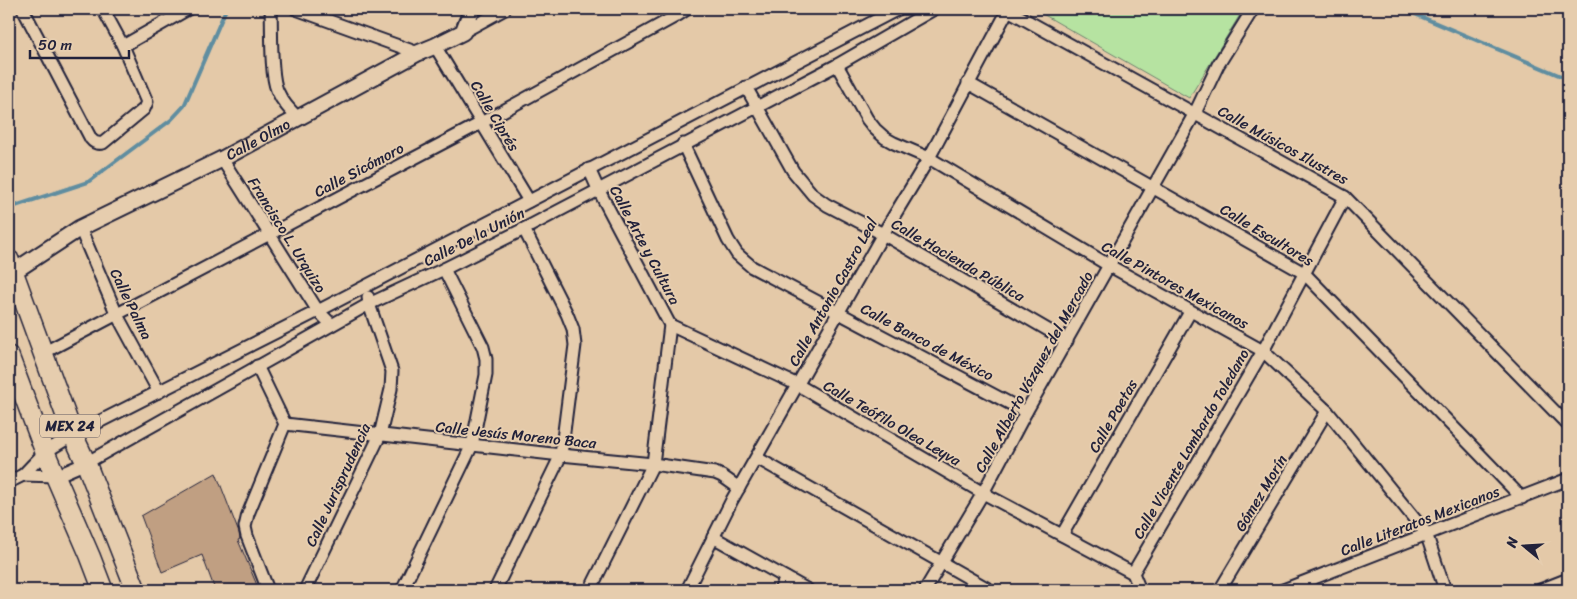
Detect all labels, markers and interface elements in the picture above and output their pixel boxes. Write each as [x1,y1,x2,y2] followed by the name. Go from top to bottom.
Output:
[30,28,129,60] scale bar
[38,32,73,58] text: 50 m
[463,75,527,157] street label: Calle Ciprés
[1213,98,1353,192] street label: Calle Músicos Ilustres
[221,111,296,168] street label: Calle Olmo
[309,135,409,205] street label: Calle Sicómoro
[241,172,333,299] street label: Francisco L. Urquizo
[602,180,688,310] street label: Calle Arte y Cultura
[1215,197,1319,273] street label: Calle Escultores
[419,200,529,274] street label: Calle De la Unión
[886,211,1030,309] street label: Calle Hacienda Pública
[781,212,885,371] street label: Calle Antonio Castro Leal
[1097,234,1254,336] street label: Calle Pintores Mexicanos
[103,264,160,345] street label: Calle Palma
[968,266,1101,478] street label: Calle Alberto Vázquez del Mercado
[856,296,999,388] street label: Calle Banco de México
[1126,343,1257,544] street label: Calle Vicente Lombardo Toledano
[818,373,966,473] street label: Calle Teófilo Olea Leyva
[1081,374,1145,458] street label: Calle Poetas
[40,414,100,438] road number: MEX 24
[434,414,598,456] street label: Calle Jesús Moreno Baca
[298,418,378,551] street label: Calle Jurisprudencia
[1228,449,1294,537] street label: Gómez Morín
[1336,479,1504,563] street label: Calle Literatos Mexicanos
[1500,522,1550,572] north arrow
[1498,533,1526,552] text: N

